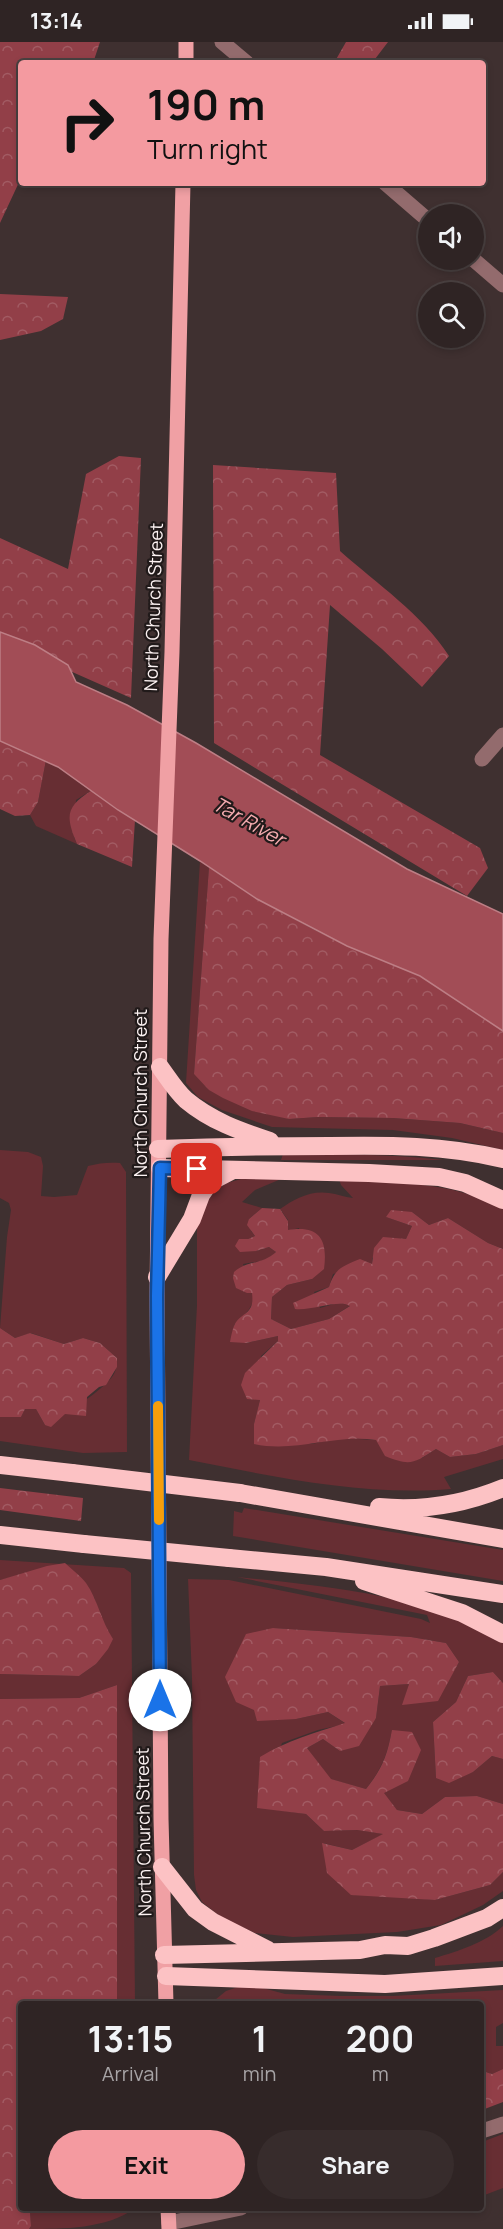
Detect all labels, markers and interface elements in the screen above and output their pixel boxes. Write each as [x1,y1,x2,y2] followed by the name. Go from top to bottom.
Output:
[30,6,83,36] text: 13:14
[147,75,265,133] text: 190 m
[48,84,126,162] icon: right
[147,130,268,167] text: Turn right
[418,204,484,348] map controls
[418,204,484,270] button: sound
[418,282,484,348] button: search
[138,522,168,692] street label: North Church Street
[208,790,292,853] water label: Tar River
[128,1009,152,1177] street label: North Church Street
[171,1143,222,1194] pin
[180,1152,213,1185] icon: arrive
[128,1668,192,1732] position arrow
[130,1747,156,1917] street label: North Church Street
[87,2014,173,2063] text: 13:15
[252,2014,267,2063] text: 1
[346,2014,415,2063] text: 200
[102,2060,159,2087] text: Arrival
[243,2060,276,2087] text: min
[372,2060,389,2087] text: m
[48,2130,245,2199] button: Exit
[257,2130,454,2199] button: Share

